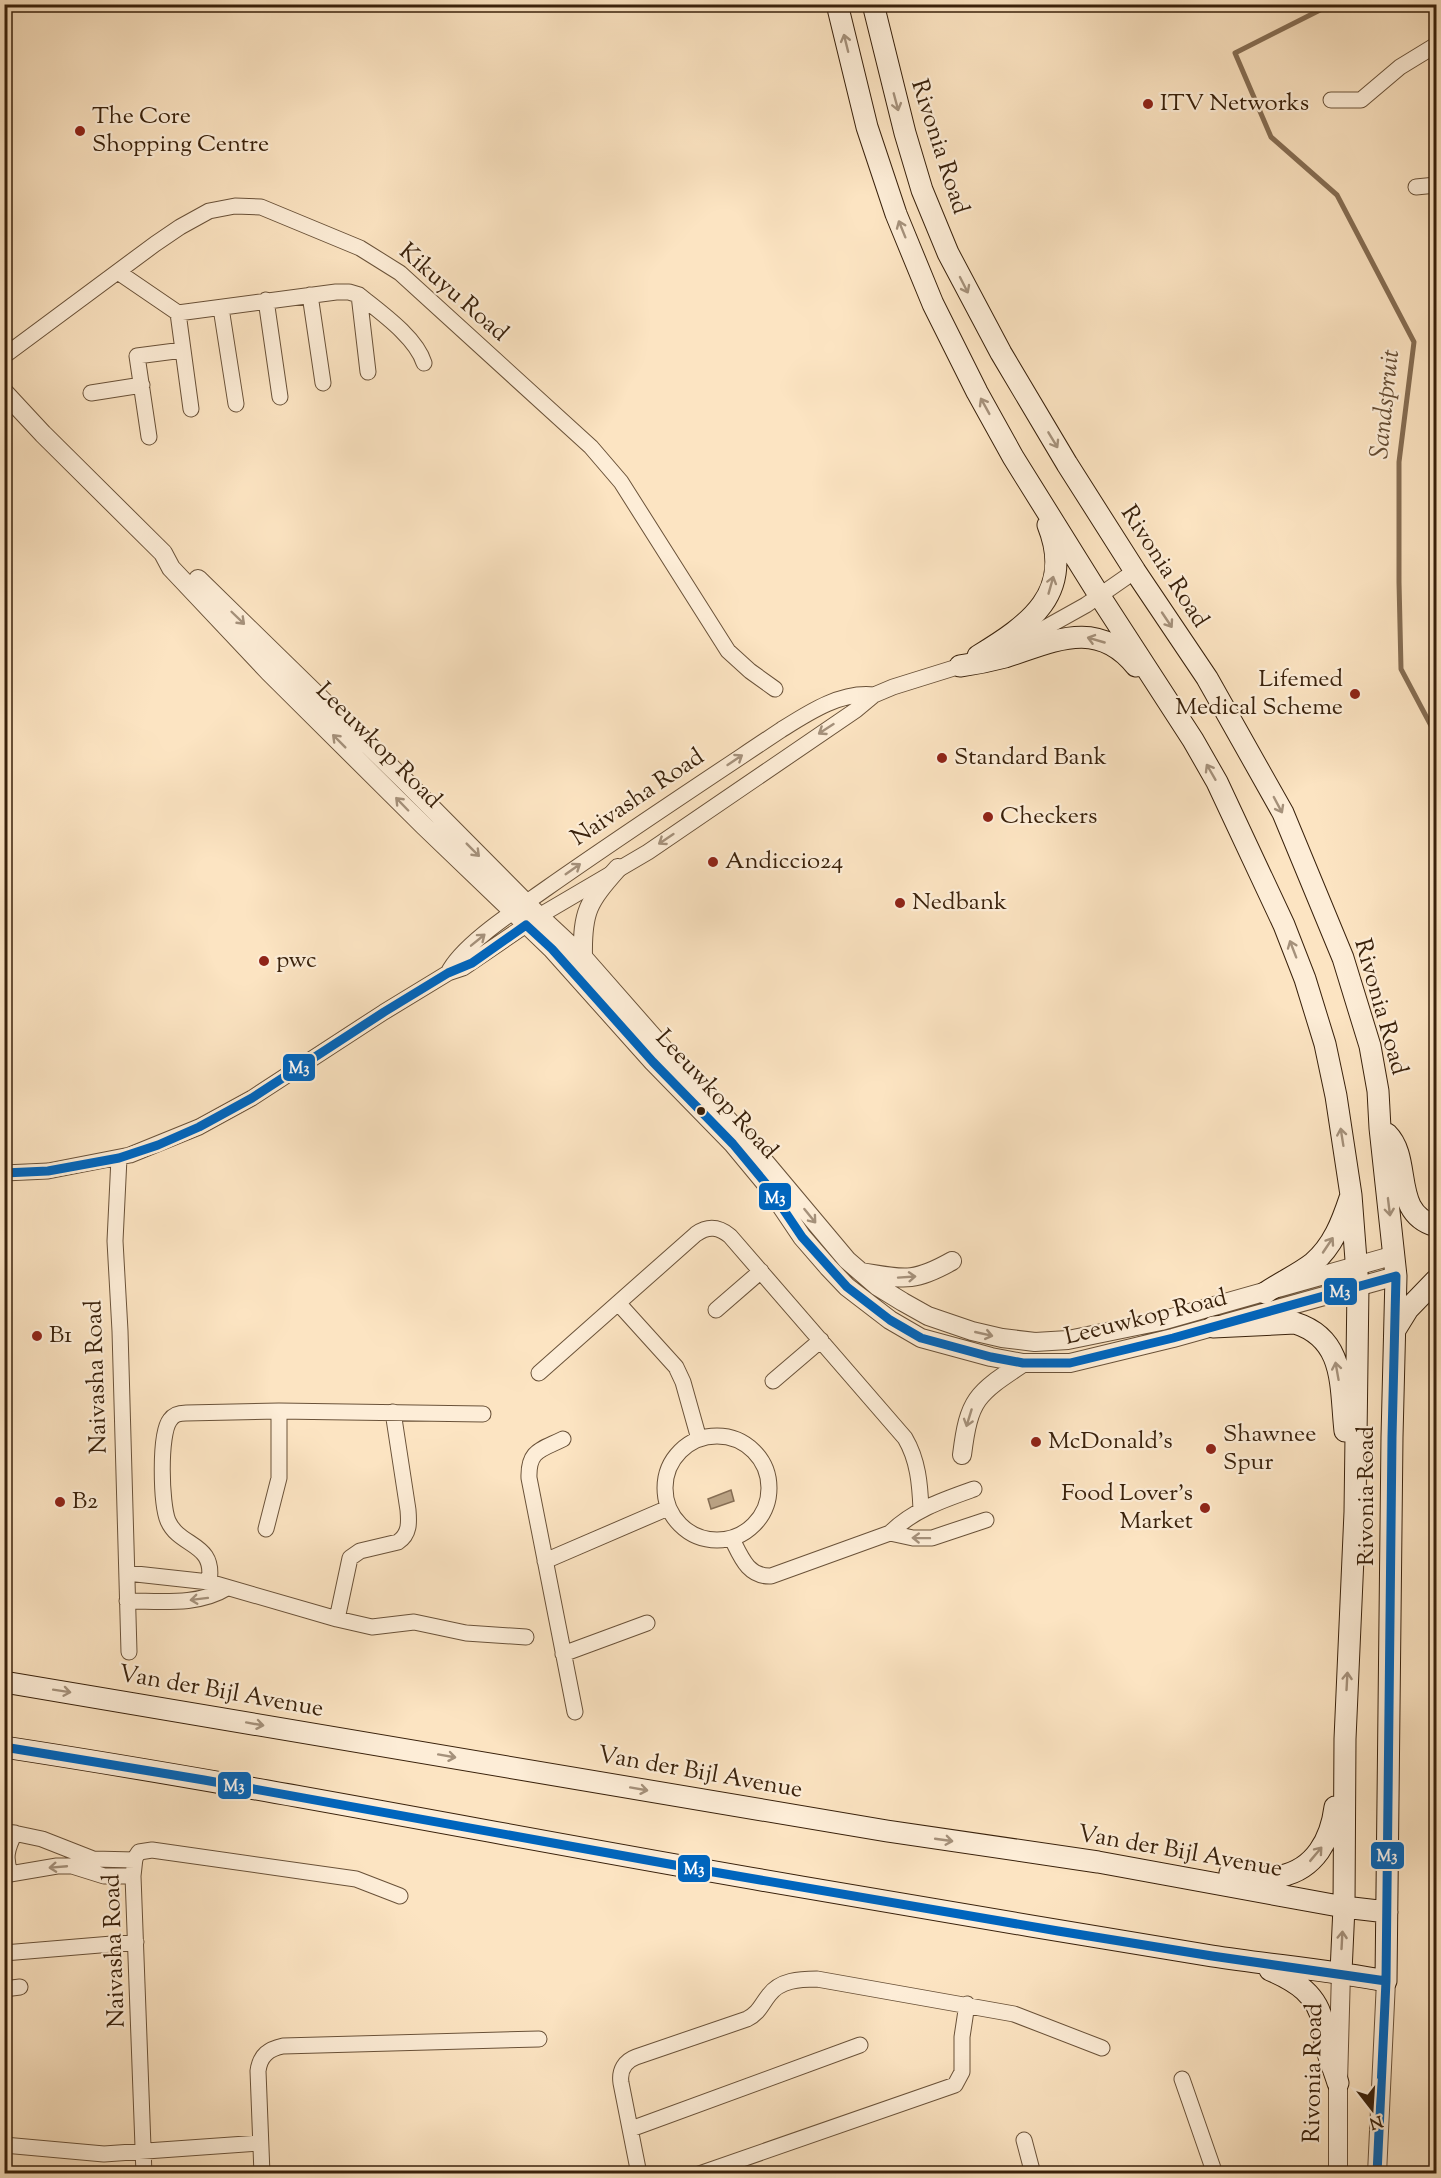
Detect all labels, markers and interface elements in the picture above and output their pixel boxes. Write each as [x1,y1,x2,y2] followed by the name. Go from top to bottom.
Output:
[839,34,851,53] one-way arrow
[901,75,977,219] street label: Rivonia Road
[1160,87,1309,121] place label: ITV Networks
[891,92,902,111] one-way arrow
[1141,97,1155,111] marker: ITV Networks
[92,100,269,162] place label: The Core Shopping Centre
[73,124,87,138] marker: The Core Shopping Centre
[896,221,907,239] one-way arrow
[391,236,516,351] street label: Kikuyu Road
[959,275,970,293] one-way arrow
[1362,347,1410,461] water label: Sandspruit
[979,397,990,415] one-way arrow
[1047,431,1059,448] one-way arrow
[1112,499,1217,635] street label: Rivonia Road
[1046,576,1057,595] one-way arrow
[231,611,246,626] one-way arrow
[1161,611,1173,627] one-way arrow
[1087,634,1106,645] one-way arrow
[1175,663,1343,725] place label: Lifemed Medical Scheme
[307,675,449,817] street label: Leeuwkop Road
[1348,687,1362,701] marker: Lifemed Medical Scheme
[819,723,835,735] one-way arrow
[332,733,347,748] one-way arrow
[565,741,712,855] street label: Naivasha Road
[954,741,1107,775] place label: Standard Bank
[935,751,949,765] marker: Standard Bank
[726,754,743,766] one-way arrow
[1205,764,1217,781] one-way arrow
[1273,795,1284,813] one-way arrow
[396,797,410,812] one-way arrow
[1000,800,1097,834] place label: Checkers
[981,810,995,824] marker: Checkers
[657,833,674,846] one-way arrow
[465,842,480,857] one-way arrow
[725,845,843,879] place label: Andiccio24
[706,855,720,869] marker: Andiccio24
[565,863,581,875] one-way arrow
[912,886,1007,920] place label: Nedbank
[893,896,907,910] marker: Nedbank
[469,934,485,947] one-way arrow
[1344,935,1416,1079] street label: Rivonia Road
[1287,940,1298,959] one-way arrow
[276,944,317,978] place label: pwc
[257,954,271,968] marker: pwc
[647,1023,785,1168] street label: Leeuwkop Road
[282,1053,316,1082] line badge: M3
[288,1058,310,1081] text: M3
[695,1105,707,1117] unlabelled marker
[1337,1128,1348,1147] one-way arrow
[758,1182,792,1211] line badge: M3
[764,1188,786,1211] text: M3
[1384,1196,1395,1216] one-way arrow
[804,1208,817,1224] one-way arrow
[1322,1238,1334,1254] one-way arrow
[897,1272,917,1283] one-way arrow
[1323,1277,1358,1306] line badge: M3
[1061,1281,1231,1355] street label: Leeuwkop Road
[1329,1282,1351,1305] text: M3
[77,1299,117,1455] street label: Naivasha Road
[49,1319,72,1353] place label: B1
[30,1329,44,1343] marker: B1
[974,1329,993,1340] one-way arrow
[1331,1361,1342,1381] one-way arrow
[963,1408,974,1427] one-way arrow
[1223,1418,1316,1480] place label: Shawnee Spur
[1048,1425,1173,1459] place label: McDonald's
[1350,1426,1384,1566] street label: Rivonia Road
[1029,1435,1043,1449] marker: McDonald's
[1204,1442,1218,1456] marker: Shawnee Spur
[1061,1477,1193,1539] place label: Food Lover's Market
[72,1485,98,1519] place label: B2
[53,1495,67,1509] marker: B2
[1198,1501,1212,1515] marker: Food Lover's Market
[912,1532,931,1544] one-way arrow
[189,1594,209,1605] one-way arrow
[116,1657,326,1727] street label: Van der Bijl Avenue
[1342,1671,1353,1691] one-way arrow
[52,1686,72,1697] one-way arrow
[244,1718,264,1729] one-way arrow
[595,1738,805,1808] street label: Van der Bijl Avenue
[436,1751,456,1762] one-way arrow
[217,1771,252,1800] line badge: M3
[223,1776,245,1799] text: M3
[629,1784,648,1795] one-way arrow
[1075,1817,1285,1887] street label: Van der Bijl Avenue
[934,1834,954,1845] one-way arrow
[1370,1841,1405,1870] line badge: M3
[1376,1846,1398,1869] text: M3
[1309,1847,1323,1862] one-way arrow
[677,1854,711,1883] line badge: M3
[683,1859,705,1882] text: M3
[48,1862,68,1873] one-way arrow
[95,1873,135,2029] street label: Naivasha Road
[1337,1930,1348,1950] one-way arrow
[1296,2002,1332,2143] street label: Rivonia Road
[1342,2079,1402,2139] north arrow
[1366,2108,1385,2134] text: N

